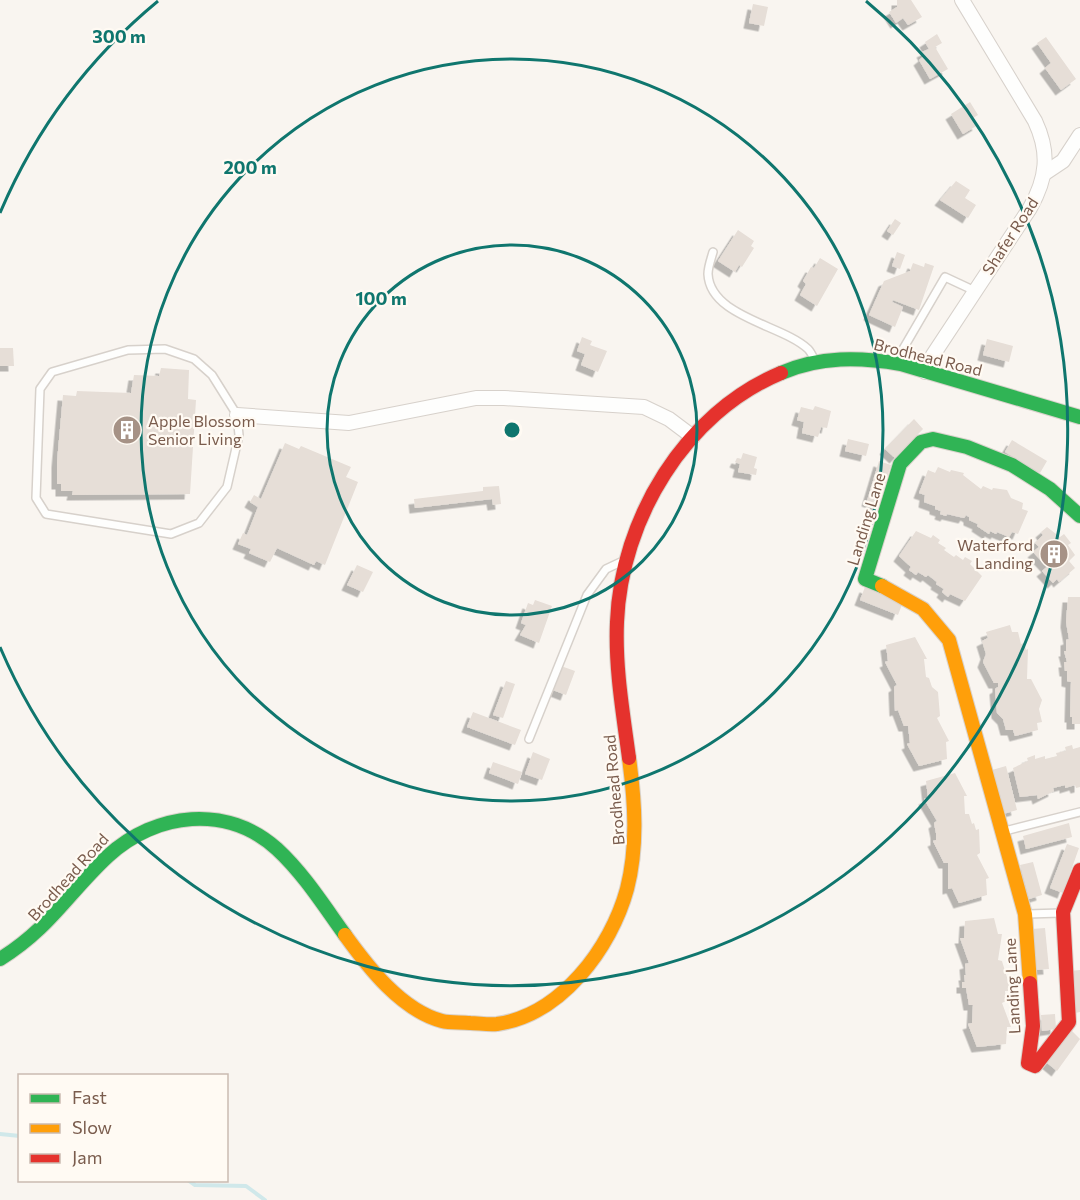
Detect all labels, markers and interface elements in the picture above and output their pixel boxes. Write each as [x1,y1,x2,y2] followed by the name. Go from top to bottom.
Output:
[92,25,146,47] text: 300 m
[223,156,277,178] text: 200 m
[978,194,1042,278] street label: Shafer Road
[355,287,407,309] text: 100 m
[872,334,984,379] street label: Brodhead Road
[148,411,255,448] place label: Apple Blossom Senior Living
[111,414,143,446] building icon: Apple Blossom Senior Living
[502,420,522,440] centre of rings
[842,470,889,568] street label: Landing Lane
[957,535,1033,572] place label: Waterford Landing
[1038,538,1070,570] building icon: Waterford Landing
[599,734,628,846] street label: Brodhead Road
[23,829,112,924] street label: Brodhead Road
[999,938,1024,1035] street label: Landing Lane
[18,1074,228,1182] legend
[72,1086,107,1108] text: Fast
[72,1116,112,1138] text: Slow
[72,1146,102,1168] text: Jam

